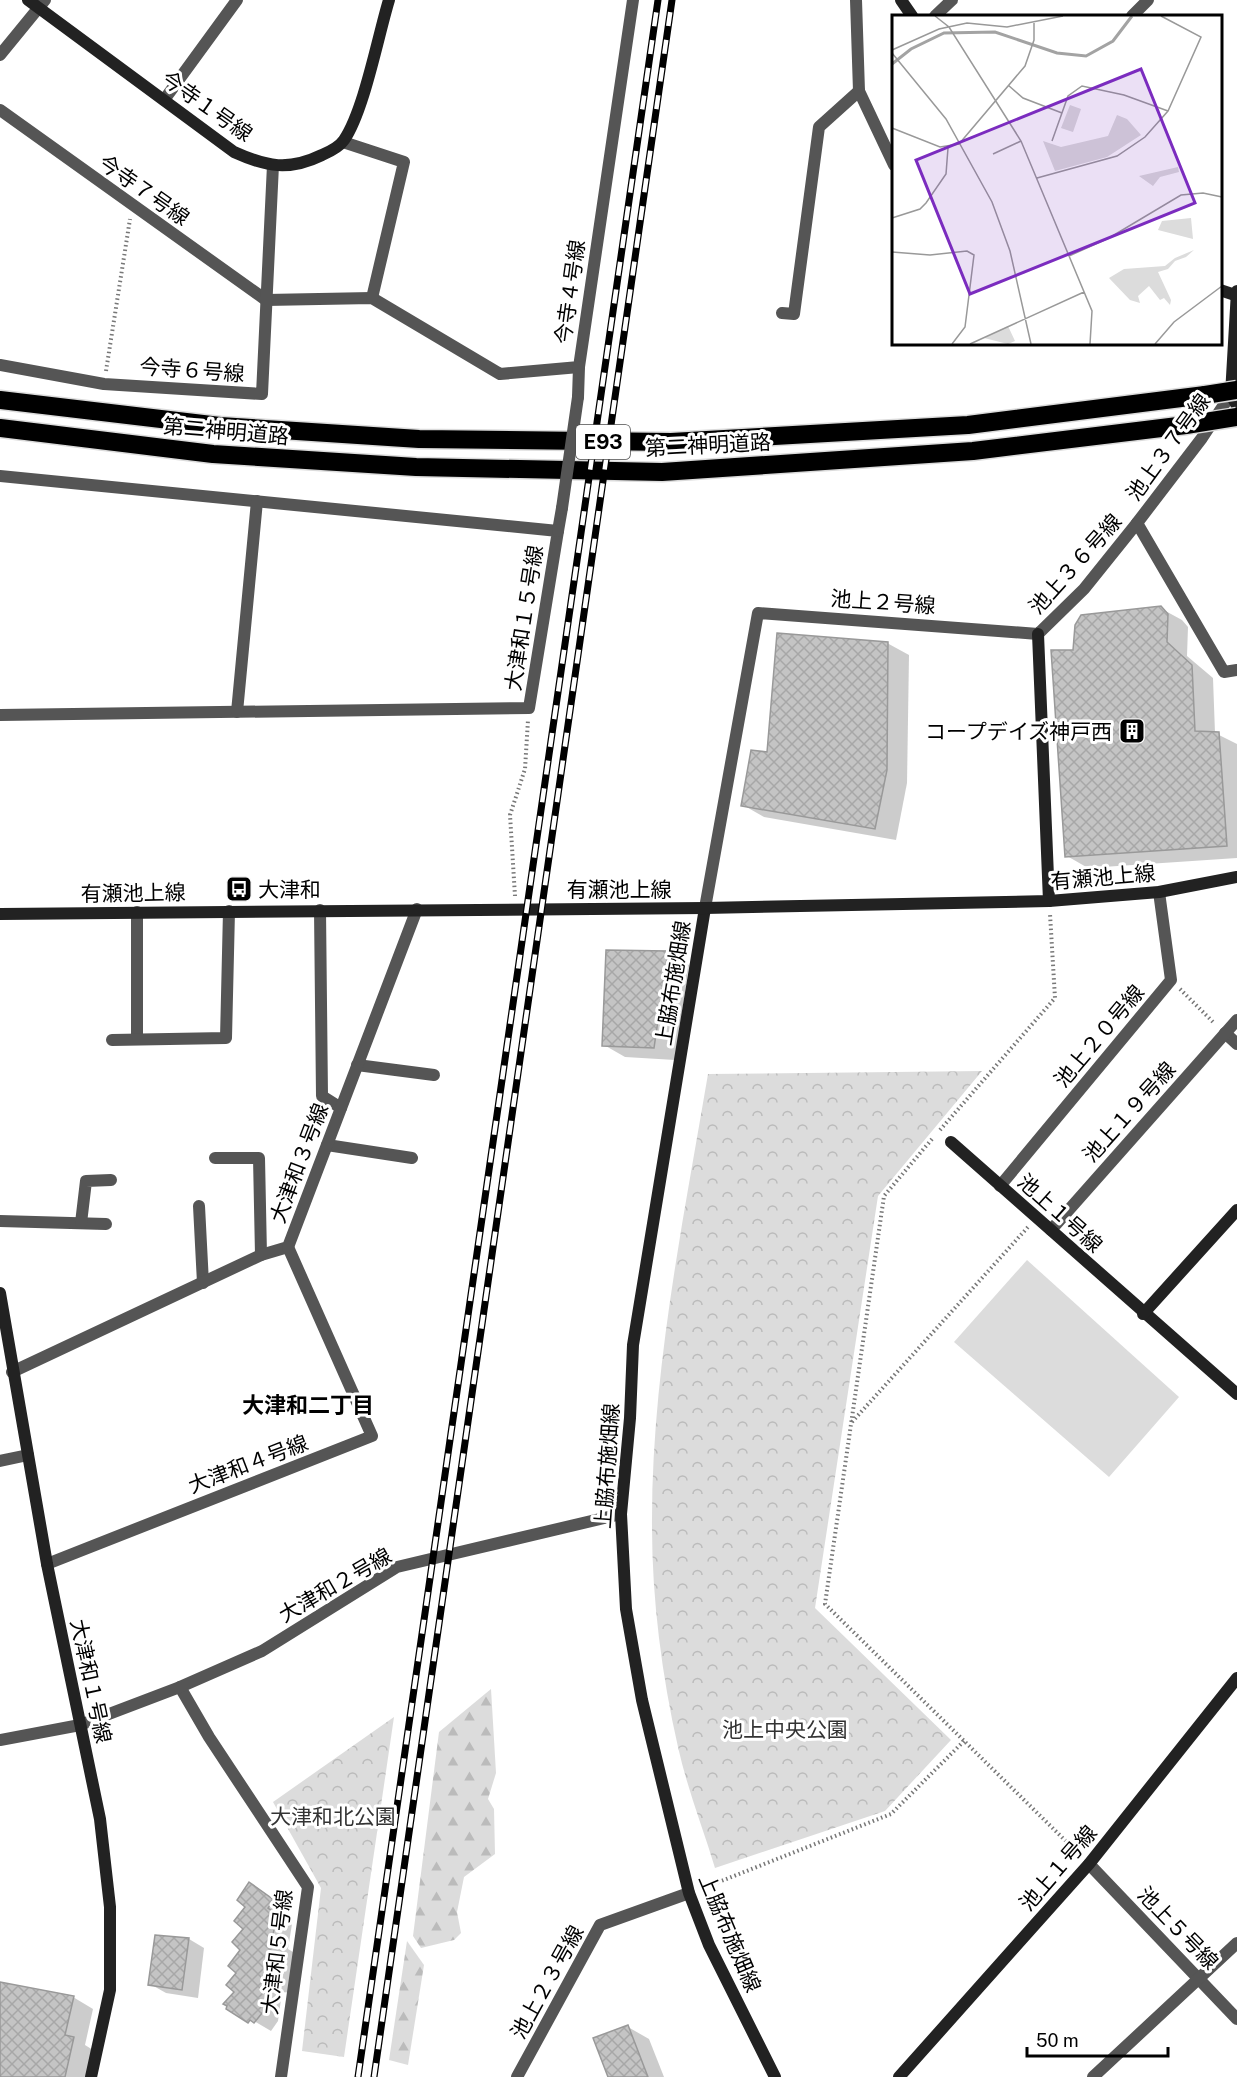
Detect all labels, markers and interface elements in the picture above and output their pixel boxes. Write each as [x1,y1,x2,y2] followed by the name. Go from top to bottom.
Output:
[892,15,1222,345] inset map
[157,66,257,146] street label: 今寺１号線
[94,150,194,230] street label: 今寺７号線
[550,238,590,346] street label: 今寺４号線
[139,354,245,386] street label: 今寺６号線
[1121,389,1215,505] street label: 池上３７号線
[162,413,290,449] street label: 第二神明道路
[576,425,630,459] road number: E93
[644,429,772,461] street label: 第二神明道路
[1024,509,1126,619] street label: 池上３６号線
[500,543,548,693] street label: 大津和１５号線
[830,586,936,618] street label: 池上２号線
[1117,716,1147,746] building icon: コープデイズ神戸西
[925,719,1112,744] place label: コープデイズ神戸西
[1050,860,1156,894] street label: 有瀬池上線
[224,874,254,904] bus stop icon: 大津和
[258,877,321,902] place label: 大津和
[567,877,672,902] street label: 有瀬池上線
[80,880,186,906] street label: 有瀬池上線
[651,919,695,1047] street label: 上脇布施畑線
[1049,980,1149,1092] street label: 池上２０号線
[1078,1057,1180,1167] street label: 池上１９号線
[265,1100,333,1226] street label: 大津和３号線
[1013,1169,1107,1257] street label: 池上１号線
[242,1392,374,1418] district label: 大津和二丁目
[590,1402,624,1530] street label: 上脇布施畑線
[185,1430,311,1498] street label: 大津和４号線
[274,1543,396,1627] street label: 大津和２号線
[66,1617,116,1745] street label: 大津和１号線
[722,1717,848,1742] park label: 池上中央公園
[270,1804,396,1829] park label: 大津和北公園
[1014,1820,1102,1916] street label: 池上１号線
[694,1870,766,1996] street label: 上脇布施畑線
[1133,1882,1223,1974] street label: 池上５号線
[257,1888,297,2016] street label: 大津和５号線
[506,1921,588,2043] street label: 池上２３号線
[1027,2020,1168,2058] scale bar
[1036,2030,1079,2051] text: 50 m

